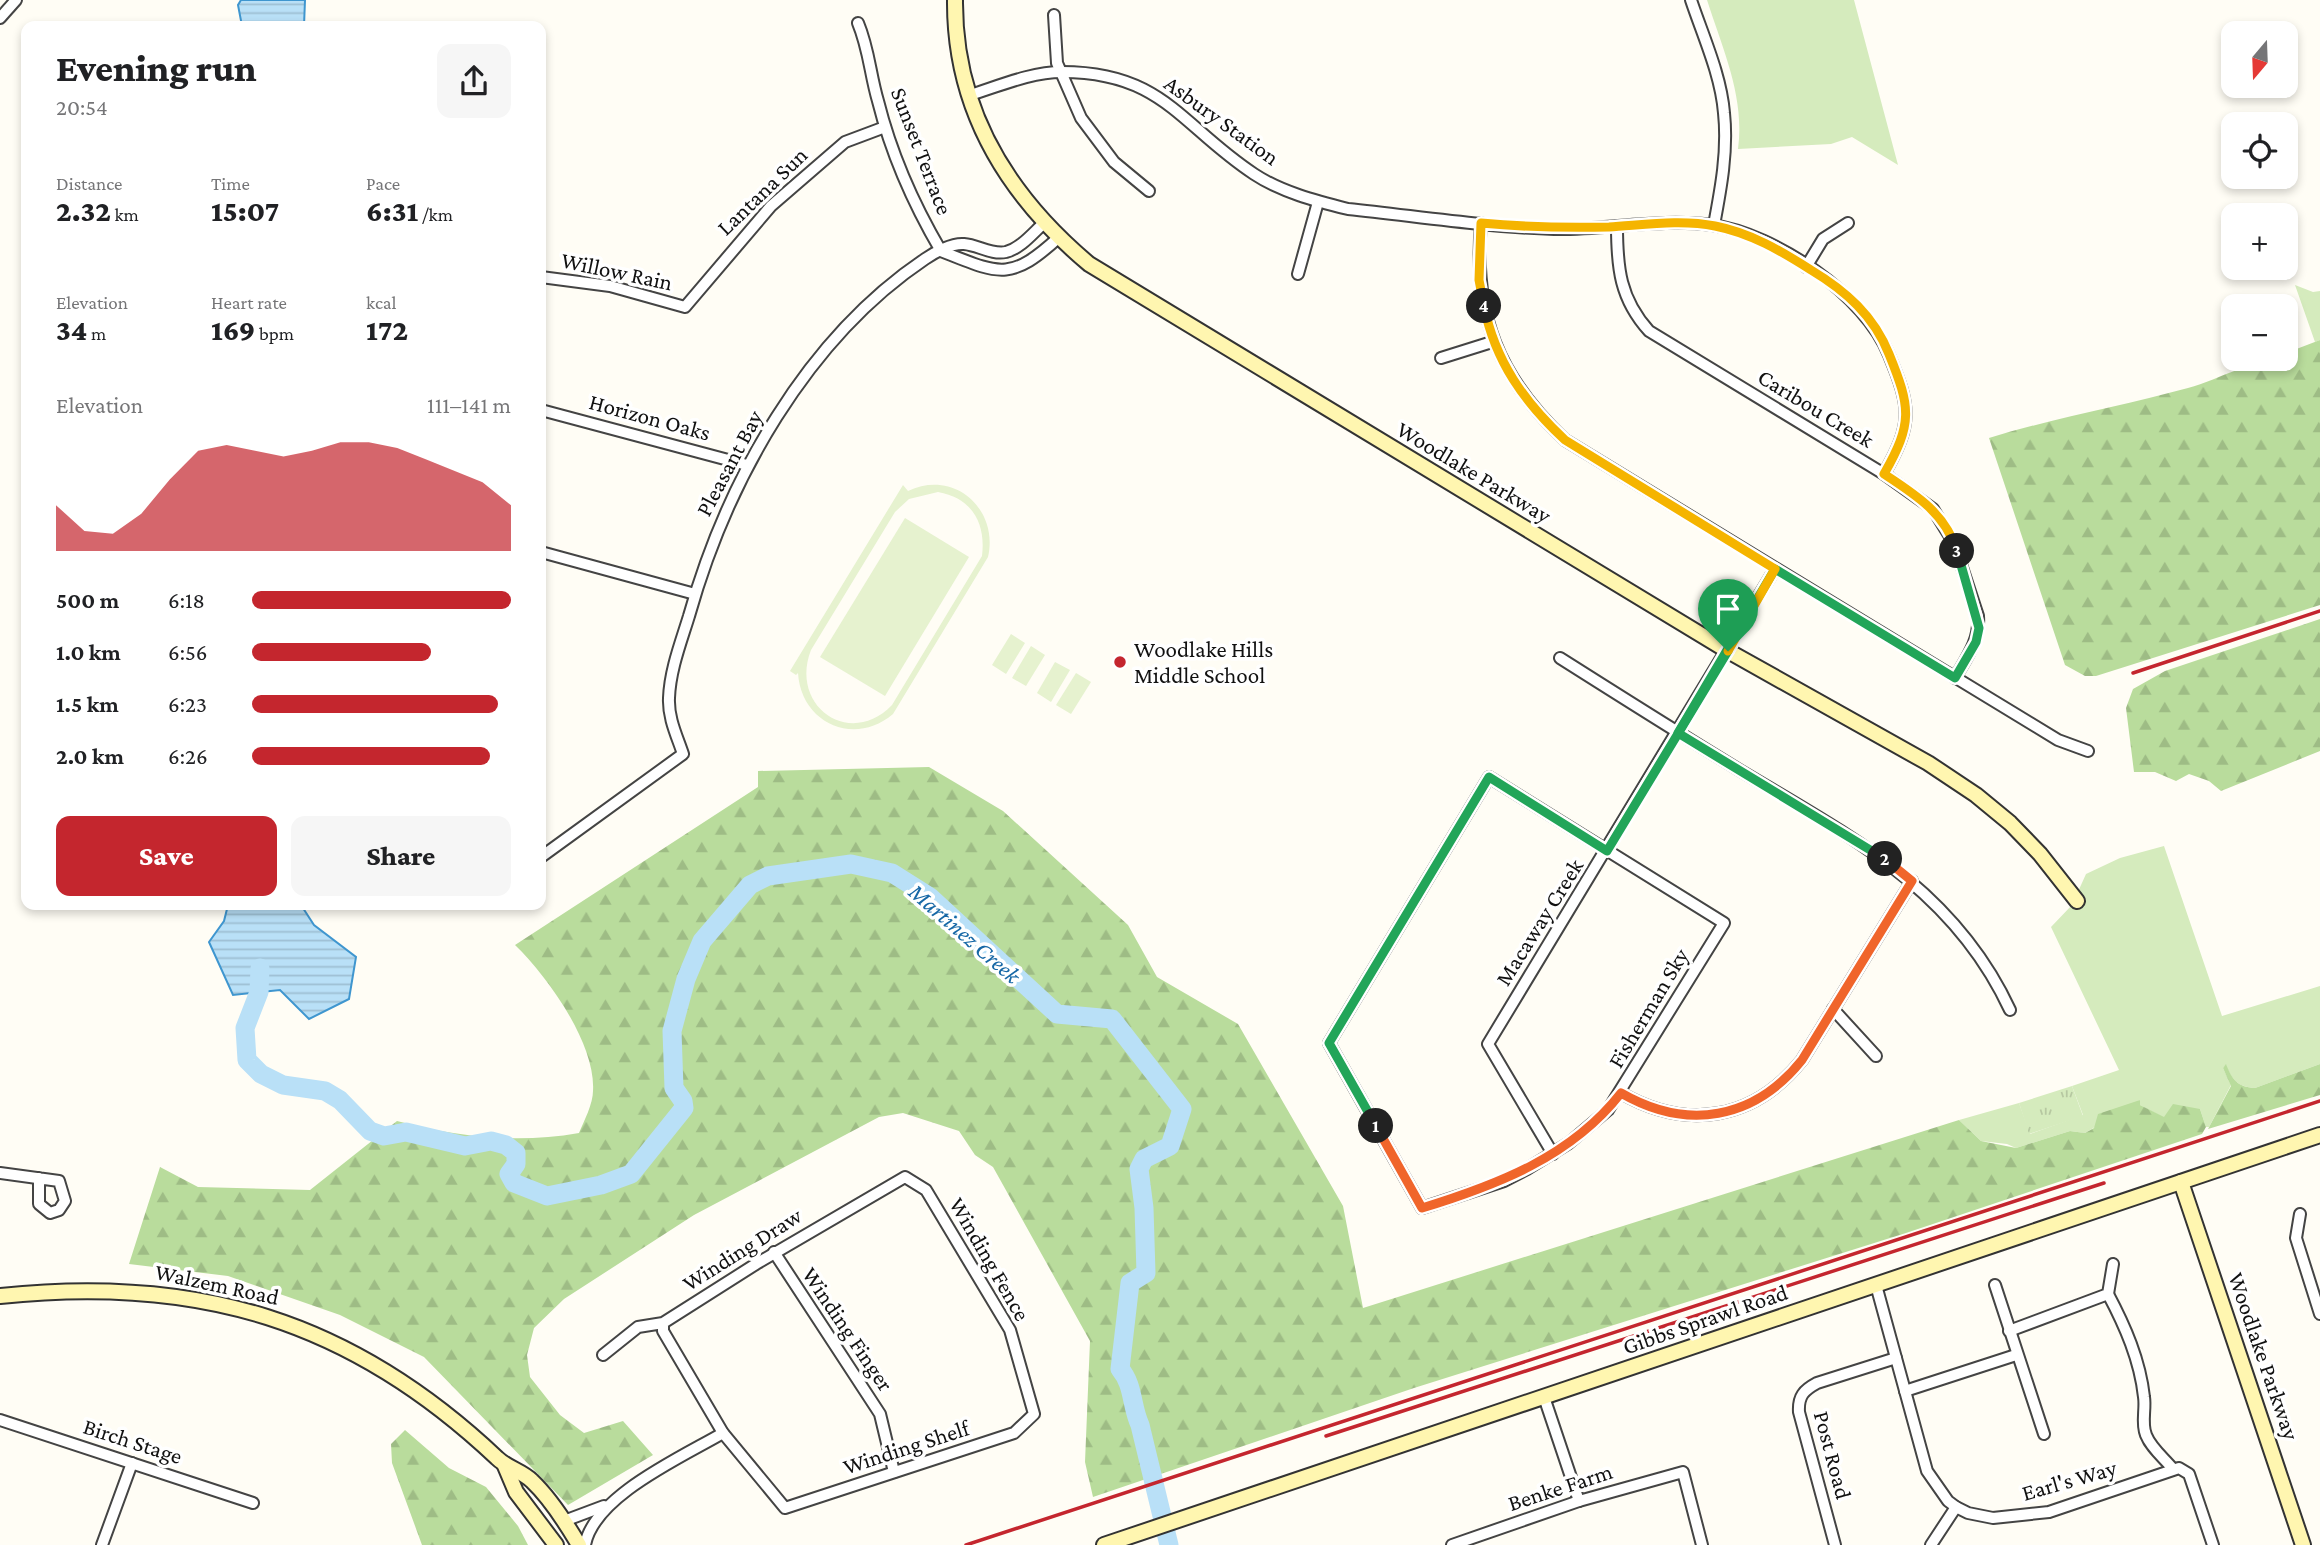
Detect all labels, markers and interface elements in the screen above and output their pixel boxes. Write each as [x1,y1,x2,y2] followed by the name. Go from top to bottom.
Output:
[2221,21,2298,98] north arrow
[2221,21,2298,371] map controls
[437,44,511,118] button: share
[56,47,257,89] text: Evening run
[1160,70,1284,170] street label: Asbury Station
[886,84,958,218] street label: Sunset Terrace
[56,94,108,120] text: 20:54
[2221,112,2298,189] button: locate
[712,142,812,240] street label: Lantana Sun
[56,173,122,194] text: Distance
[211,173,250,194] text: Time
[366,173,400,194] text: Pace
[56,194,111,227] text: 2.32
[211,194,279,227] text: 15:07
[366,194,418,227] text: 6:31
[2221,203,2298,280] button: +
[111,204,139,225] text: km
[418,204,453,225] text: /km
[559,247,675,295] street label: Willow Rain
[1466,288,1502,324] pin: 4
[56,292,128,313] text: Elevation
[211,292,287,313] text: Heart rate
[366,292,397,313] text: kcal
[2221,294,2298,371] button: −
[1478,295,1489,316] text: 4
[56,313,87,346] text: 34
[211,313,255,346] text: 169
[366,313,408,346] text: 172
[87,323,106,344] text: m
[255,323,294,344] text: bpm
[1753,363,1879,453] street label: Caribou Creek
[587,388,713,446] street label: Horizon Oaks
[56,392,143,418] text: Elevation
[427,392,511,418] text: 111–141 m
[690,405,768,520] street label: Pleasant Bay
[1392,416,1556,529] street label: Woodlake Parkway
[1940,534,1974,568] pin: 3
[1952,540,1961,561] text: 3
[1698,579,1758,651] pin
[56,587,119,613] text: 500 m
[168,587,205,613] text: 6:18
[1709,590,1747,628] icon: arrive
[1134,636,1273,688] place label: Woodlake Hills Middle School
[56,639,121,665] text: 1.0 km
[168,639,207,665] text: 6:56
[1112,654,1128,670] marker: Woodlake Hills Middle School
[56,691,119,717] text: 1.5 km
[168,691,207,717] text: 6:23
[56,743,124,769] text: 2.0 km
[168,743,208,769] text: 6:26
[56,816,277,896] button: Save
[291,816,511,896] button: Share
[1868,842,1902,876] pin: 2
[1880,848,1889,869] text: 2
[1490,854,1588,990] street label: Macaway Creek
[903,877,1027,990] water label: Martinez Creek
[1602,943,1694,1072] street label: Fisherman Sky
[1358,1108,1394,1144] pin: 1
[1372,1115,1379,1136] text: 1
[944,1193,1036,1325] street label: Winding Fence
[678,1202,806,1296] street label: Winding Draw
[153,1258,281,1310] street label: Walzem Road
[797,1262,899,1396] street label: Winding Finger
[2223,1269,2305,1444] street label: Woodlake Parkway
[1619,1279,1791,1359] street label: Gibbs Sprawl Road
[1809,1408,1857,1502] street label: Post Road
[80,1413,186,1469] street label: Birch Stage
[840,1414,973,1480] street label: Winding Shelf
[2019,1454,2120,1506] street label: Earl's Way
[1504,1458,1616,1516] street label: Benke Farm

